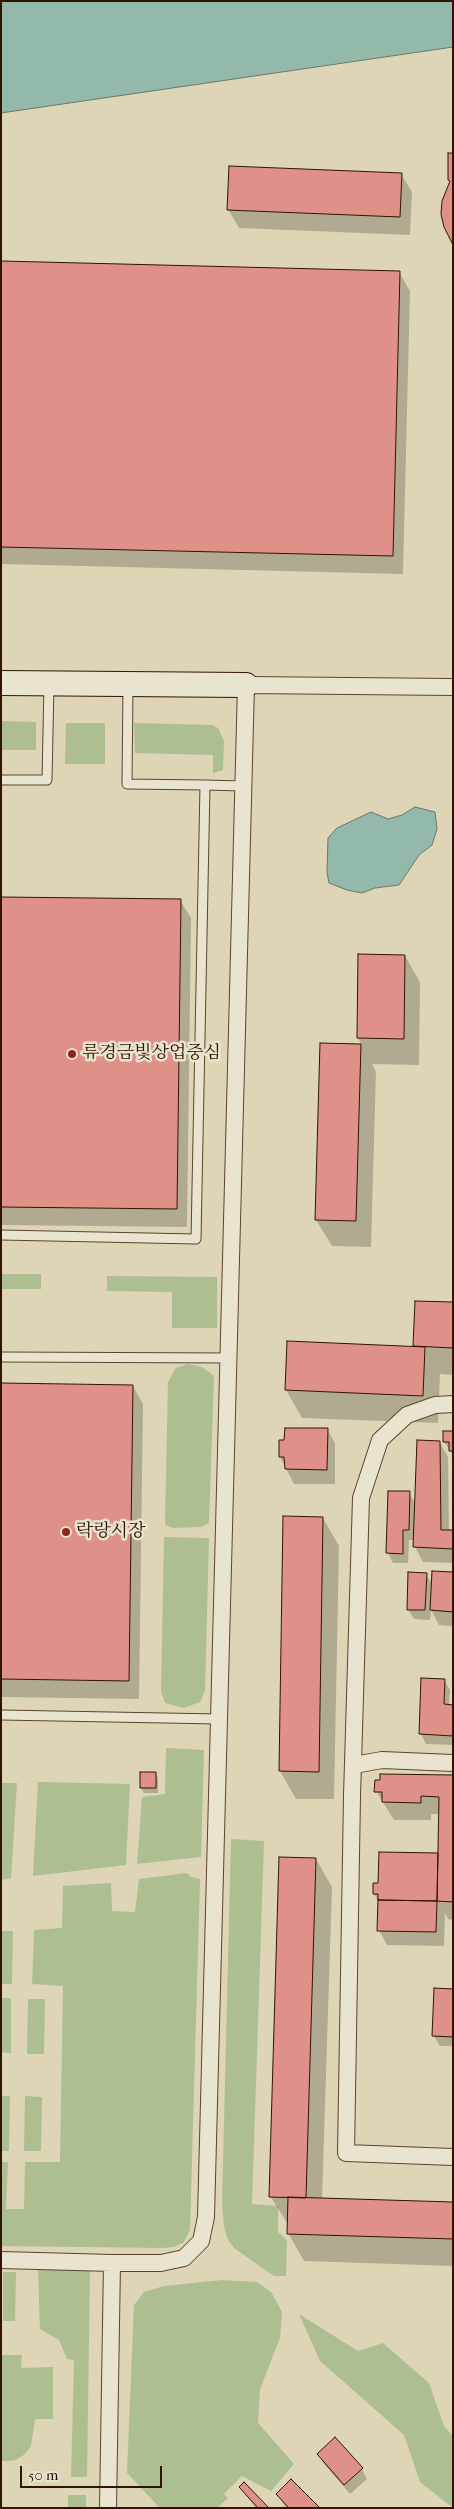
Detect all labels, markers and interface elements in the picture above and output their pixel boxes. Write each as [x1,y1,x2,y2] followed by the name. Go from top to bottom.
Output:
[82,1043,221,1065] place label: 류경금빛상업중심
[66,1048,78,1060] marker: 류경금빛상업중심
[76,1521,146,1543] place label: 락랑시장
[60,1526,72,1538] marker: 락랑시장
[22,2456,165,2488] scale bar
[28,2466,58,2484] text: 50 m

